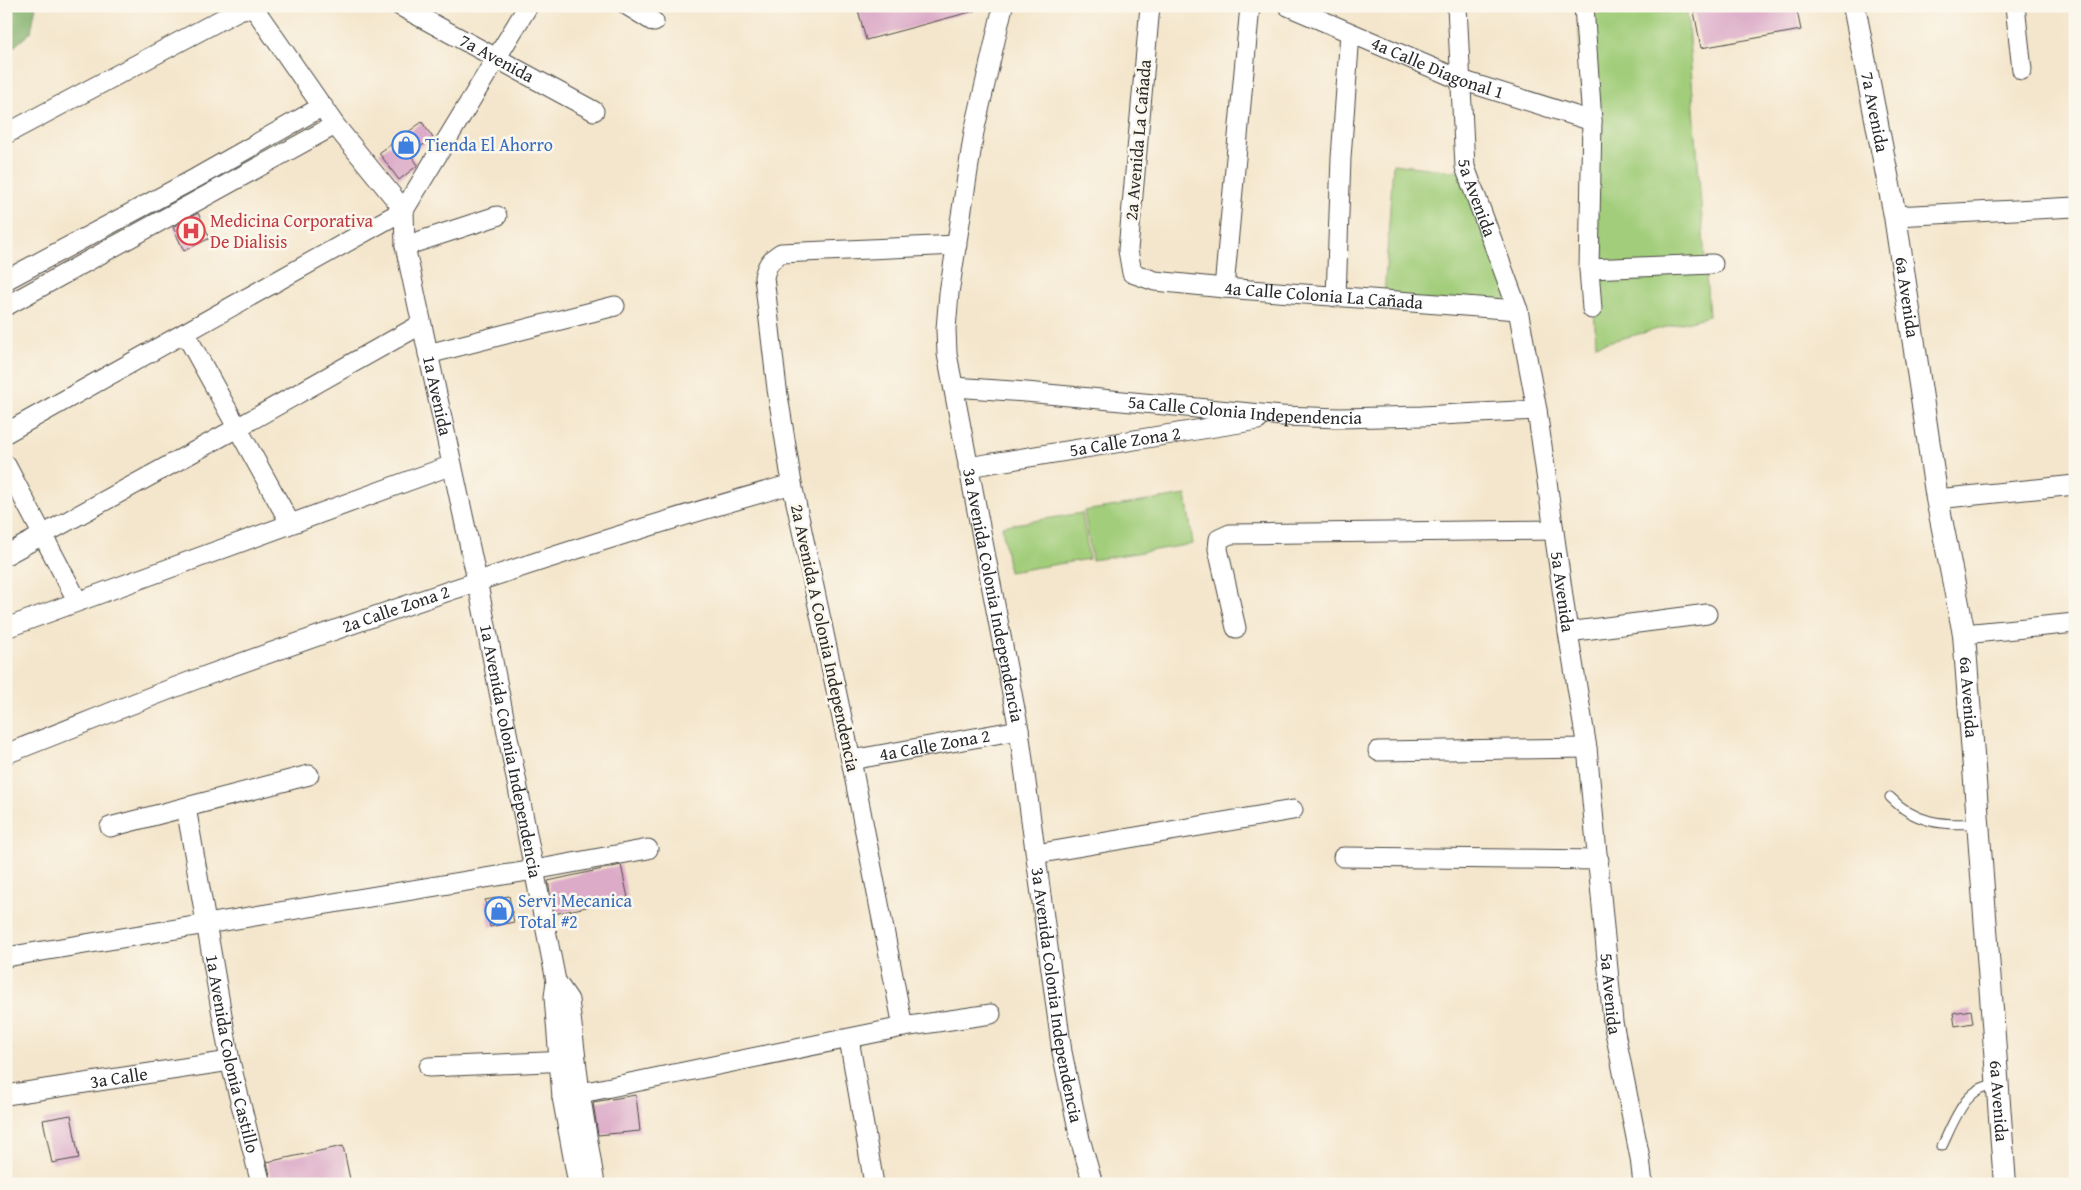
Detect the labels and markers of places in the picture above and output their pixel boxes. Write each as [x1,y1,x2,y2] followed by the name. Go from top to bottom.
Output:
[391,130,421,160] shop icon: Tienda El Ahorro
[425,131,553,158] place label: Tienda El Ahorro
[210,207,374,255] place label: Medicina Corporativa De Dialisis
[176,216,206,246] hospital icon: Medicina Corporativa De Dialisis
[518,887,632,935] place label: Servi Mecanica Total #2
[484,896,514,926] shop icon: Servi Mecanica Total #2

